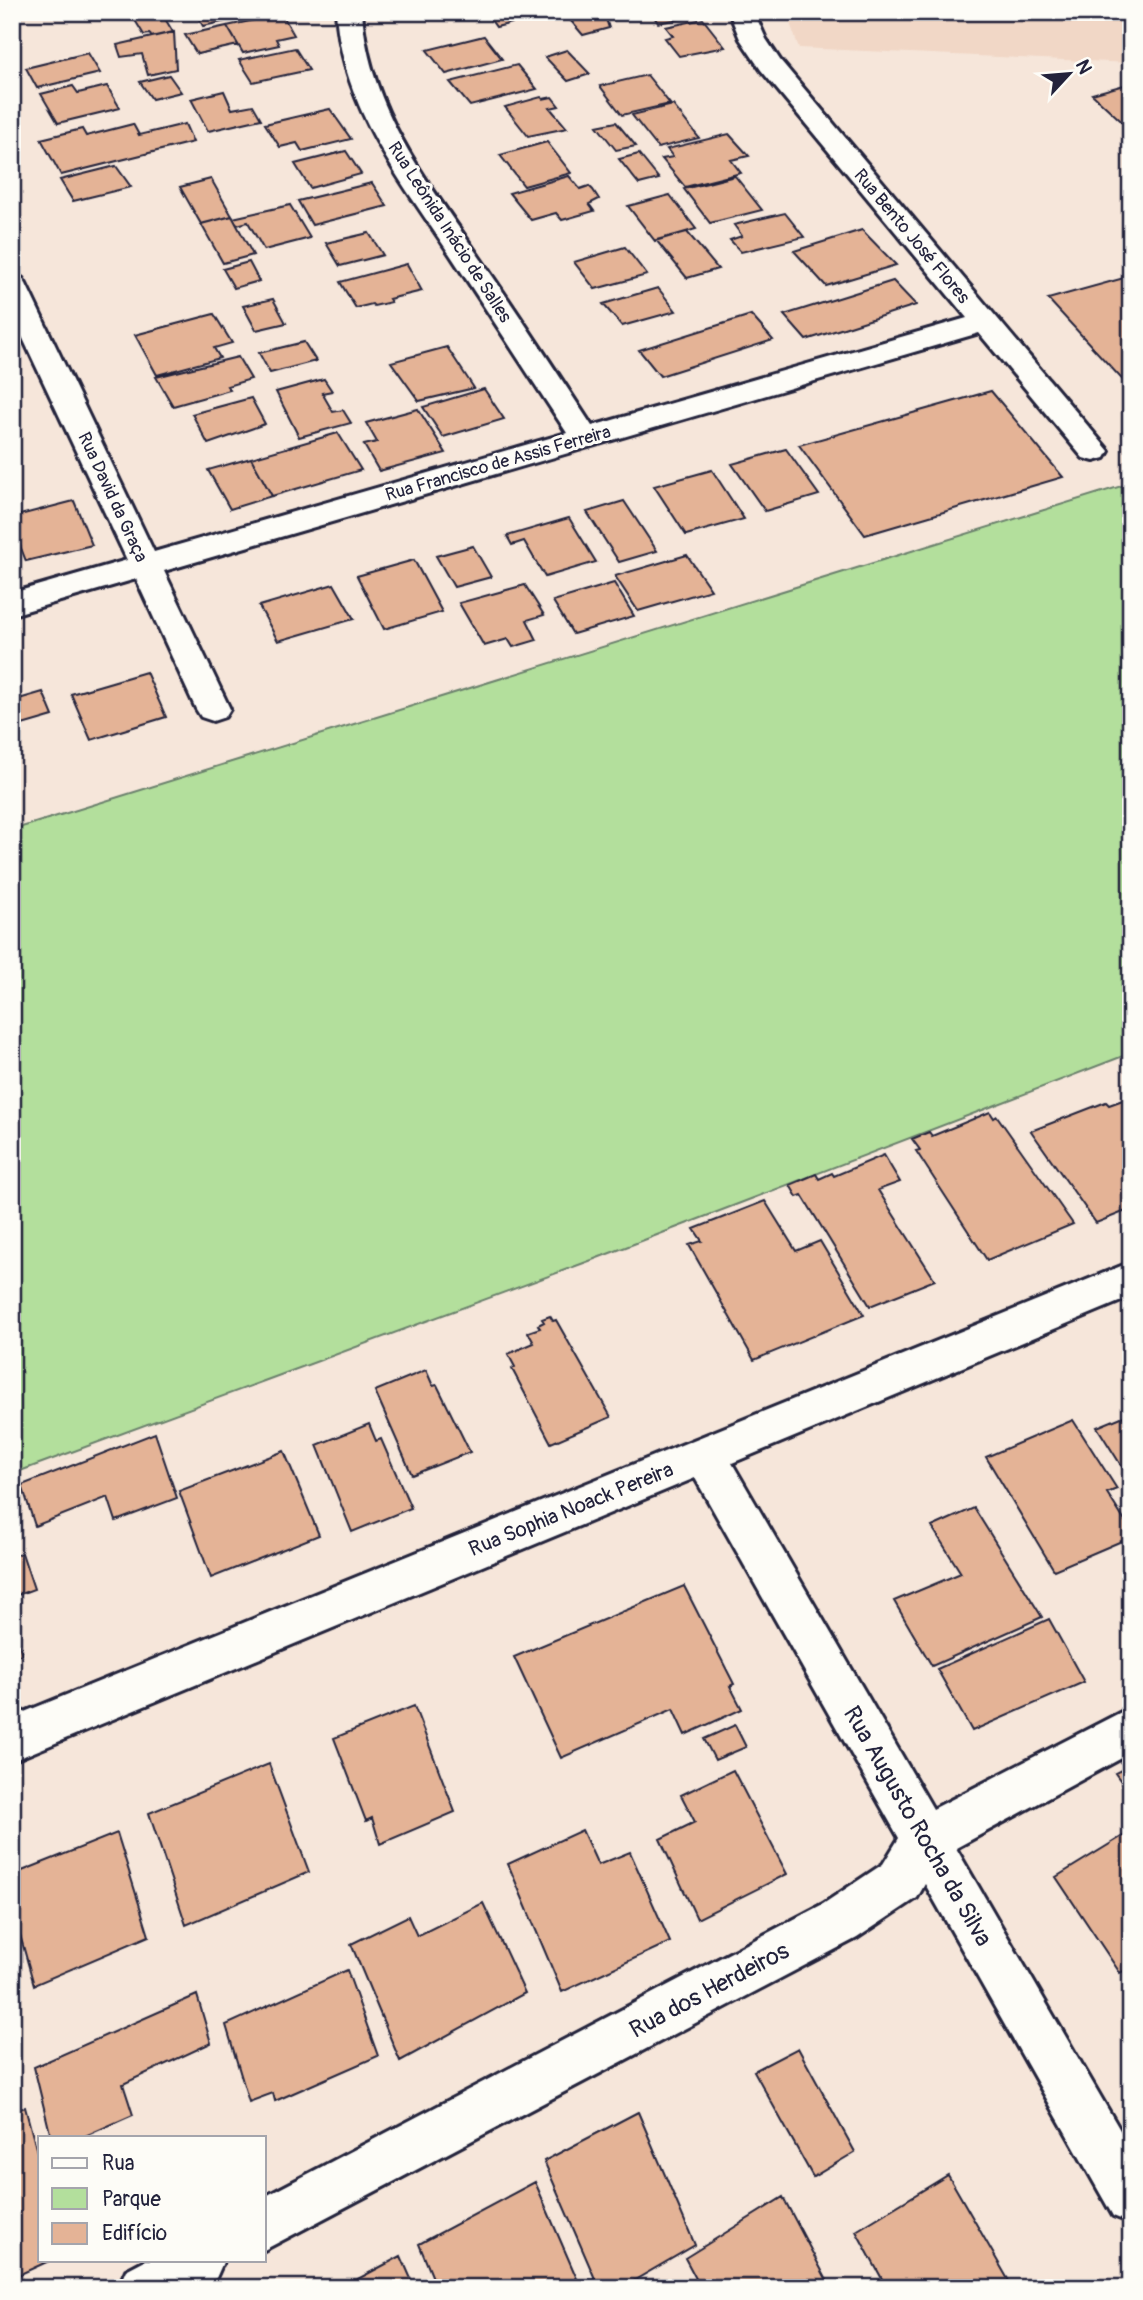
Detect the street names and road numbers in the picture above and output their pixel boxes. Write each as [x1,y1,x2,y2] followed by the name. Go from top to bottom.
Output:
[383,138,517,327] street label: Rua Leônida Inácio de Salles
[849,164,975,308] street label: Rua Bento José Flores
[383,420,613,507] street label: Rua Francisco de Assis Ferreira
[72,428,153,566] street label: Rua David da Graça
[465,1456,677,1563] street label: Rua Sophia Noack Pereira
[837,1701,998,1951] street label: Rua Augusto Rocha da Silva
[625,1936,794,2045] street label: Rua dos Herdeiros

